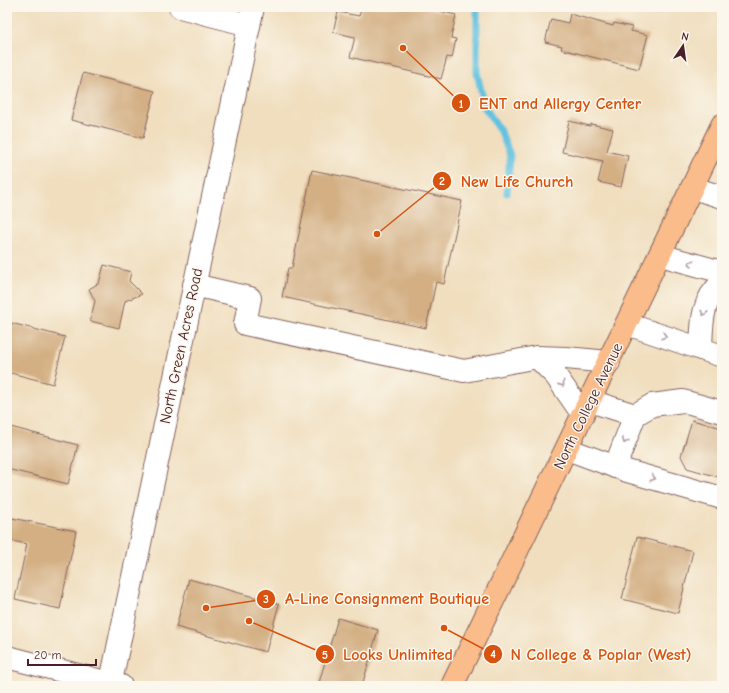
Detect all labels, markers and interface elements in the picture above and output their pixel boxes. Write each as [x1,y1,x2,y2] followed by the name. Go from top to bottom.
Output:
[663,26,703,66] north arrow
[680,30,690,44] text: N
[451,89,649,117] callout: ENT and Allergy Center
[479,95,642,113] text: ENT and Allergy Center
[459,97,464,111] text: 1
[432,167,581,195] callout: New Life Church
[461,173,573,191] text: New Life Church
[439,174,445,188] text: 2
[688,260,694,268] one-way arrow
[156,267,206,425] street label: North Green Acres Road
[701,310,709,316] one-way arrow
[661,332,668,340] one-way arrow
[550,339,627,472] street label: North College Avenue
[557,380,565,387] one-way arrow
[622,437,630,444] one-way arrow
[649,473,656,482] one-way arrow
[256,585,497,613] callout: A-Line Consignment Boutique
[285,590,489,608] text: A-Line Consignment Boutique
[263,592,269,606] text: 3
[315,640,461,668] callout: Looks Unlimited
[483,640,700,668] callout: N College & Poplar (West)
[28,641,96,667] scale bar
[343,646,453,664] text: Looks Unlimited
[510,646,692,664] text: N College & Poplar (West)
[490,647,496,661] text: 4
[34,648,62,662] text: 20 m
[322,648,328,662] text: 5

